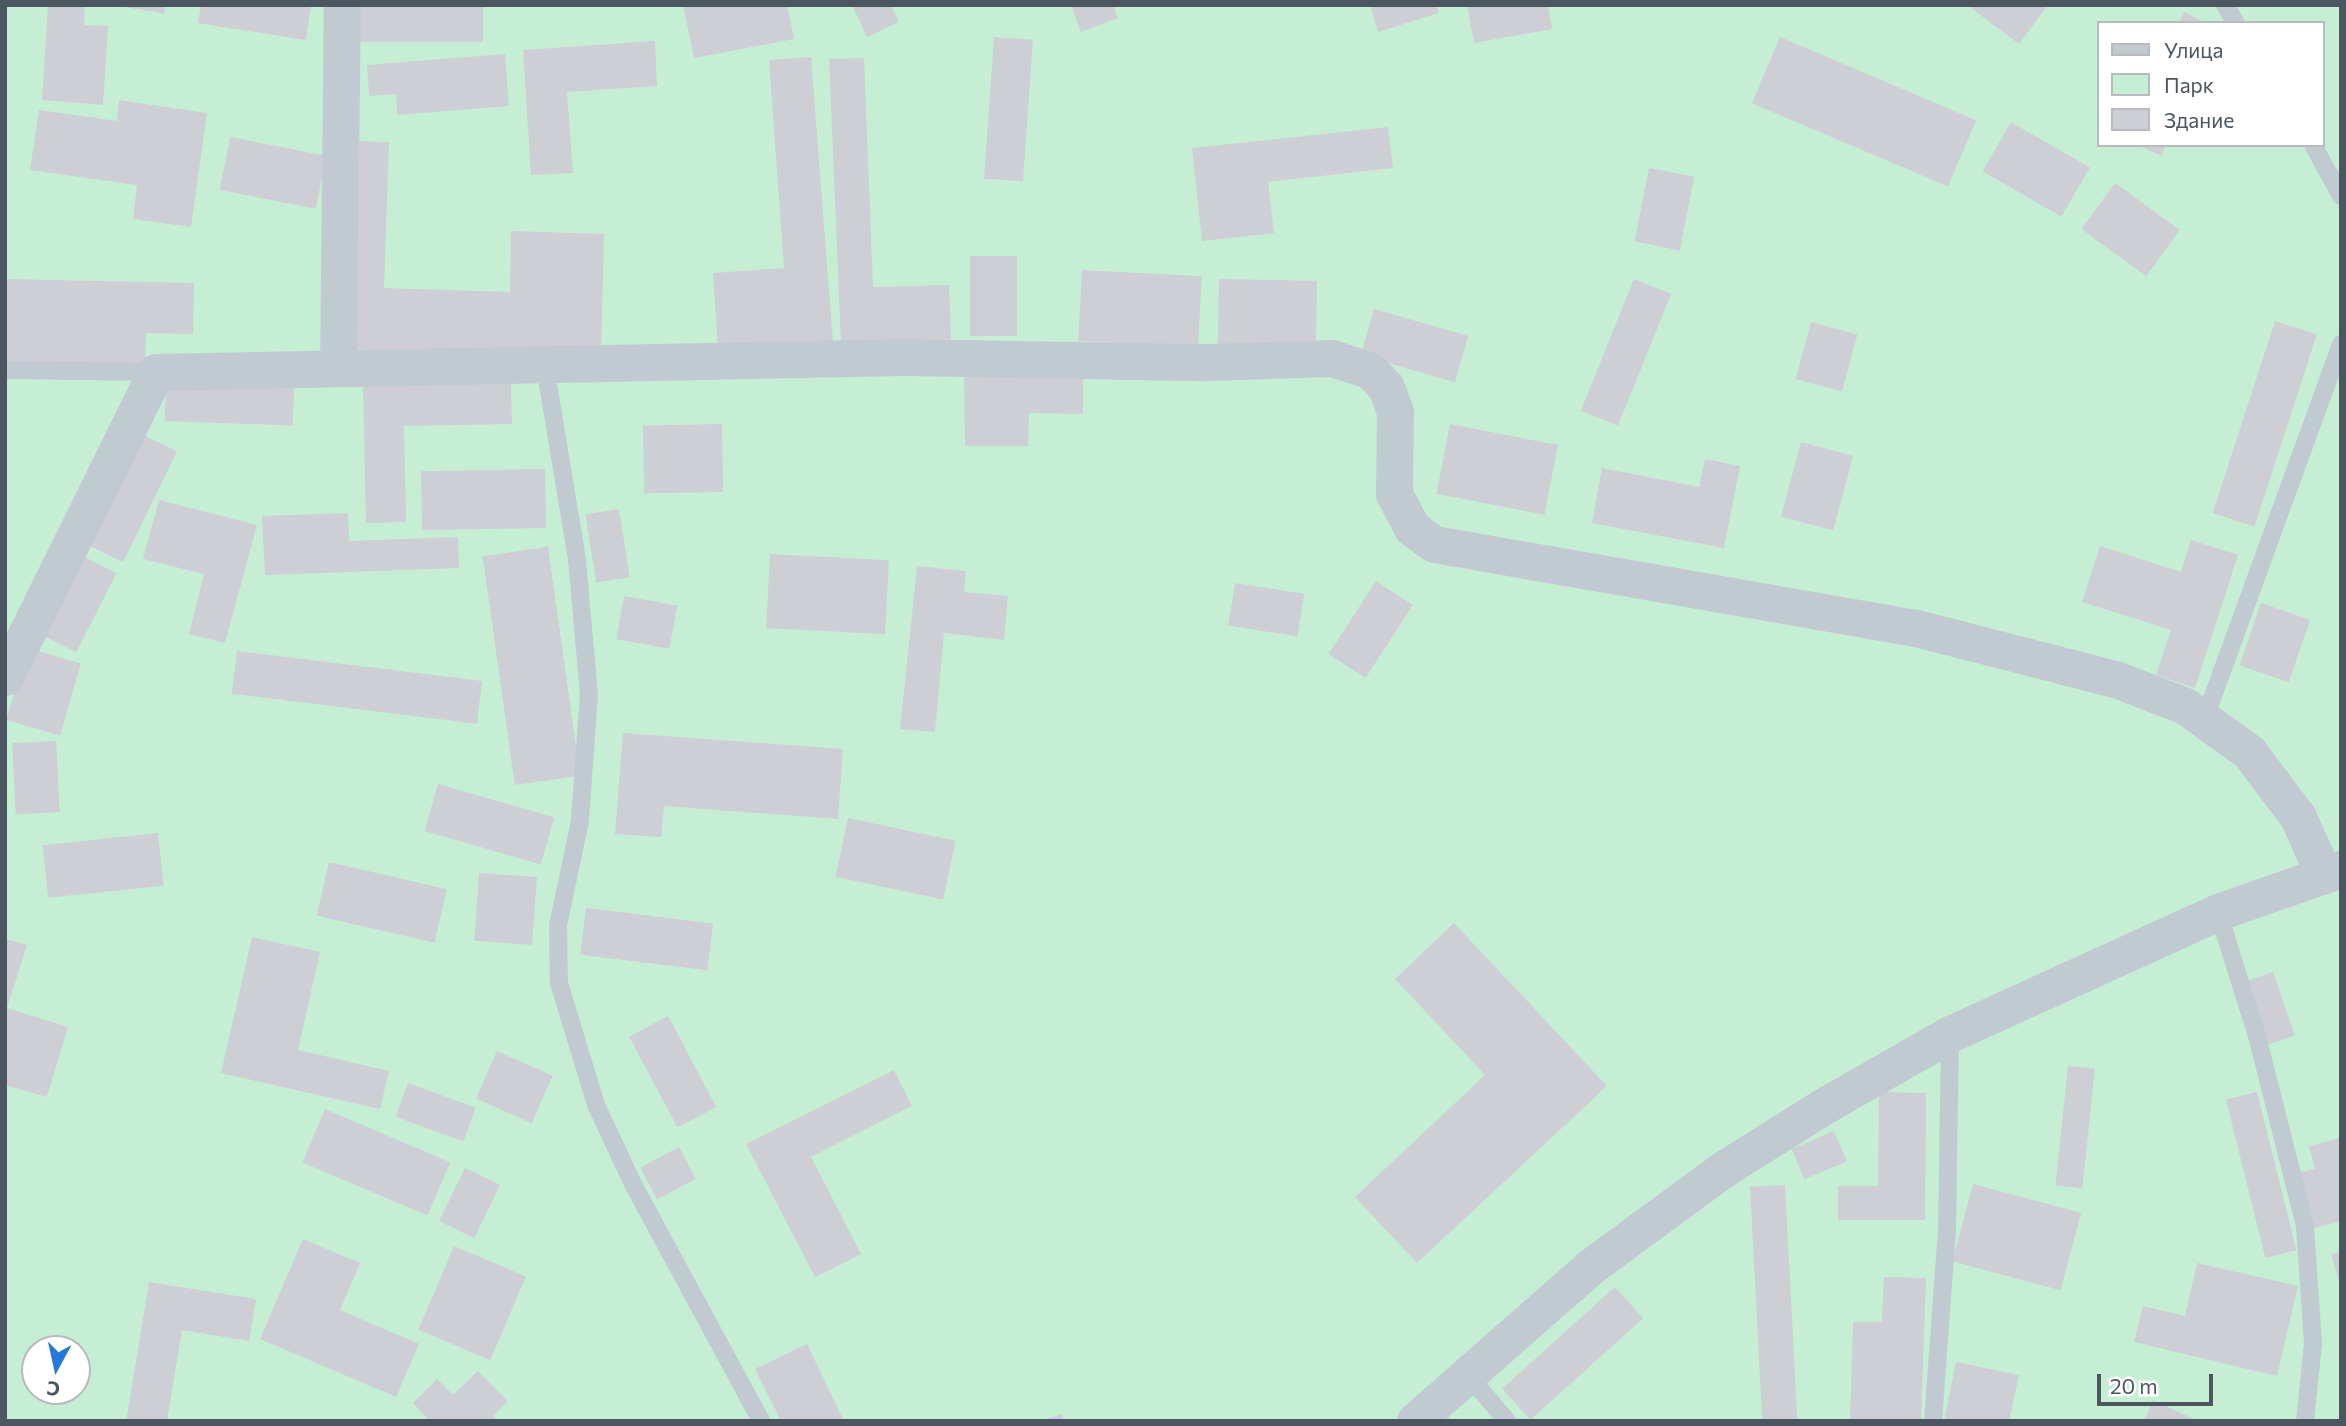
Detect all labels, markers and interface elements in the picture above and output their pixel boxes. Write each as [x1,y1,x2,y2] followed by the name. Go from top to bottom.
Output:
[2098,21,2325,147] legend
[2164,37,2223,62] text: Улица
[2164,72,2214,97] text: Парк
[2164,107,2234,132] text: Здание
[21,1335,91,1405] north arrow
[2101,1360,2216,1404] scale bar
[2110,1373,2158,1398] text: 20 m
[45,1377,61,1402] text: С

